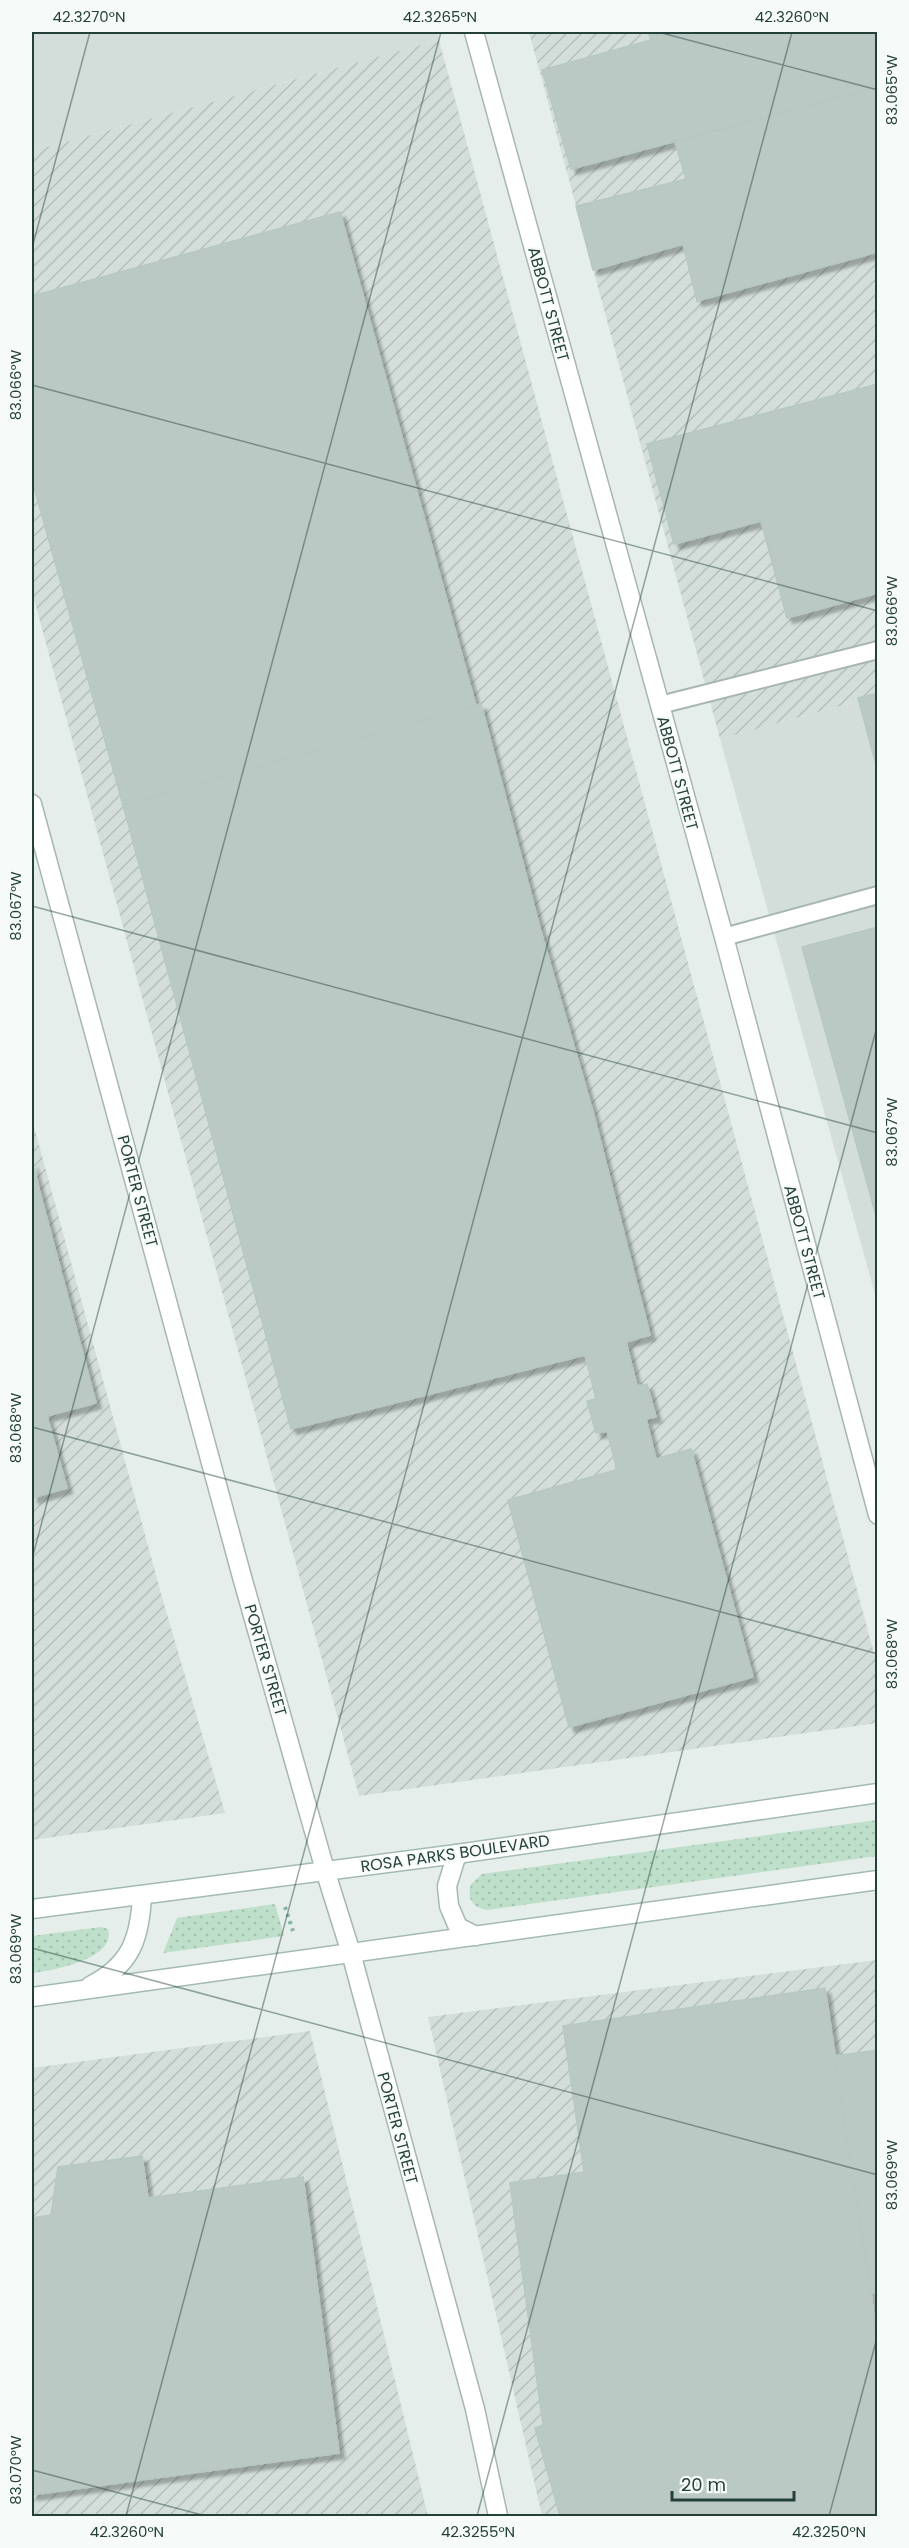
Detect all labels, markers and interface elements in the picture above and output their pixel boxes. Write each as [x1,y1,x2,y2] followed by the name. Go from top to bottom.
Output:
[53,6,125,27] text: 42.3270°N
[403,6,477,27] text: 42.3265°N
[755,6,829,27] text: 42.3260°N
[881,54,902,125] text: 83.065°W
[522,244,575,364] street label: ABBOTT STREET
[5,349,26,420] text: 83.066°W
[881,575,902,646] text: 83.066°W
[651,713,704,833] street label: ABBOTT STREET
[5,871,26,941] text: 83.067°W
[881,1097,902,1167] text: 83.067°W
[111,1132,164,1250] street label: PORTER STREET
[778,1182,831,1302] street label: ABBOTT STREET
[5,1392,26,1463] text: 83.068°W
[239,1602,293,1719] street label: PORTER STREET
[881,1618,902,1689] text: 83.068°W
[359,1829,551,1878] street label: ROSA PARKS BOULEVARD
[5,1913,26,1984] text: 83.069°W
[371,2069,424,2187] street label: PORTER STREET
[881,2139,902,2210] text: 83.069°W
[5,2435,26,2505] text: 83.070°W
[672,2464,794,2502] scale bar
[681,2472,726,2497] text: 20 m
[90,2521,164,2542] text: 42.3260°N
[441,2521,515,2542] text: 42.3255°N
[792,2521,866,2542] text: 42.3250°N

